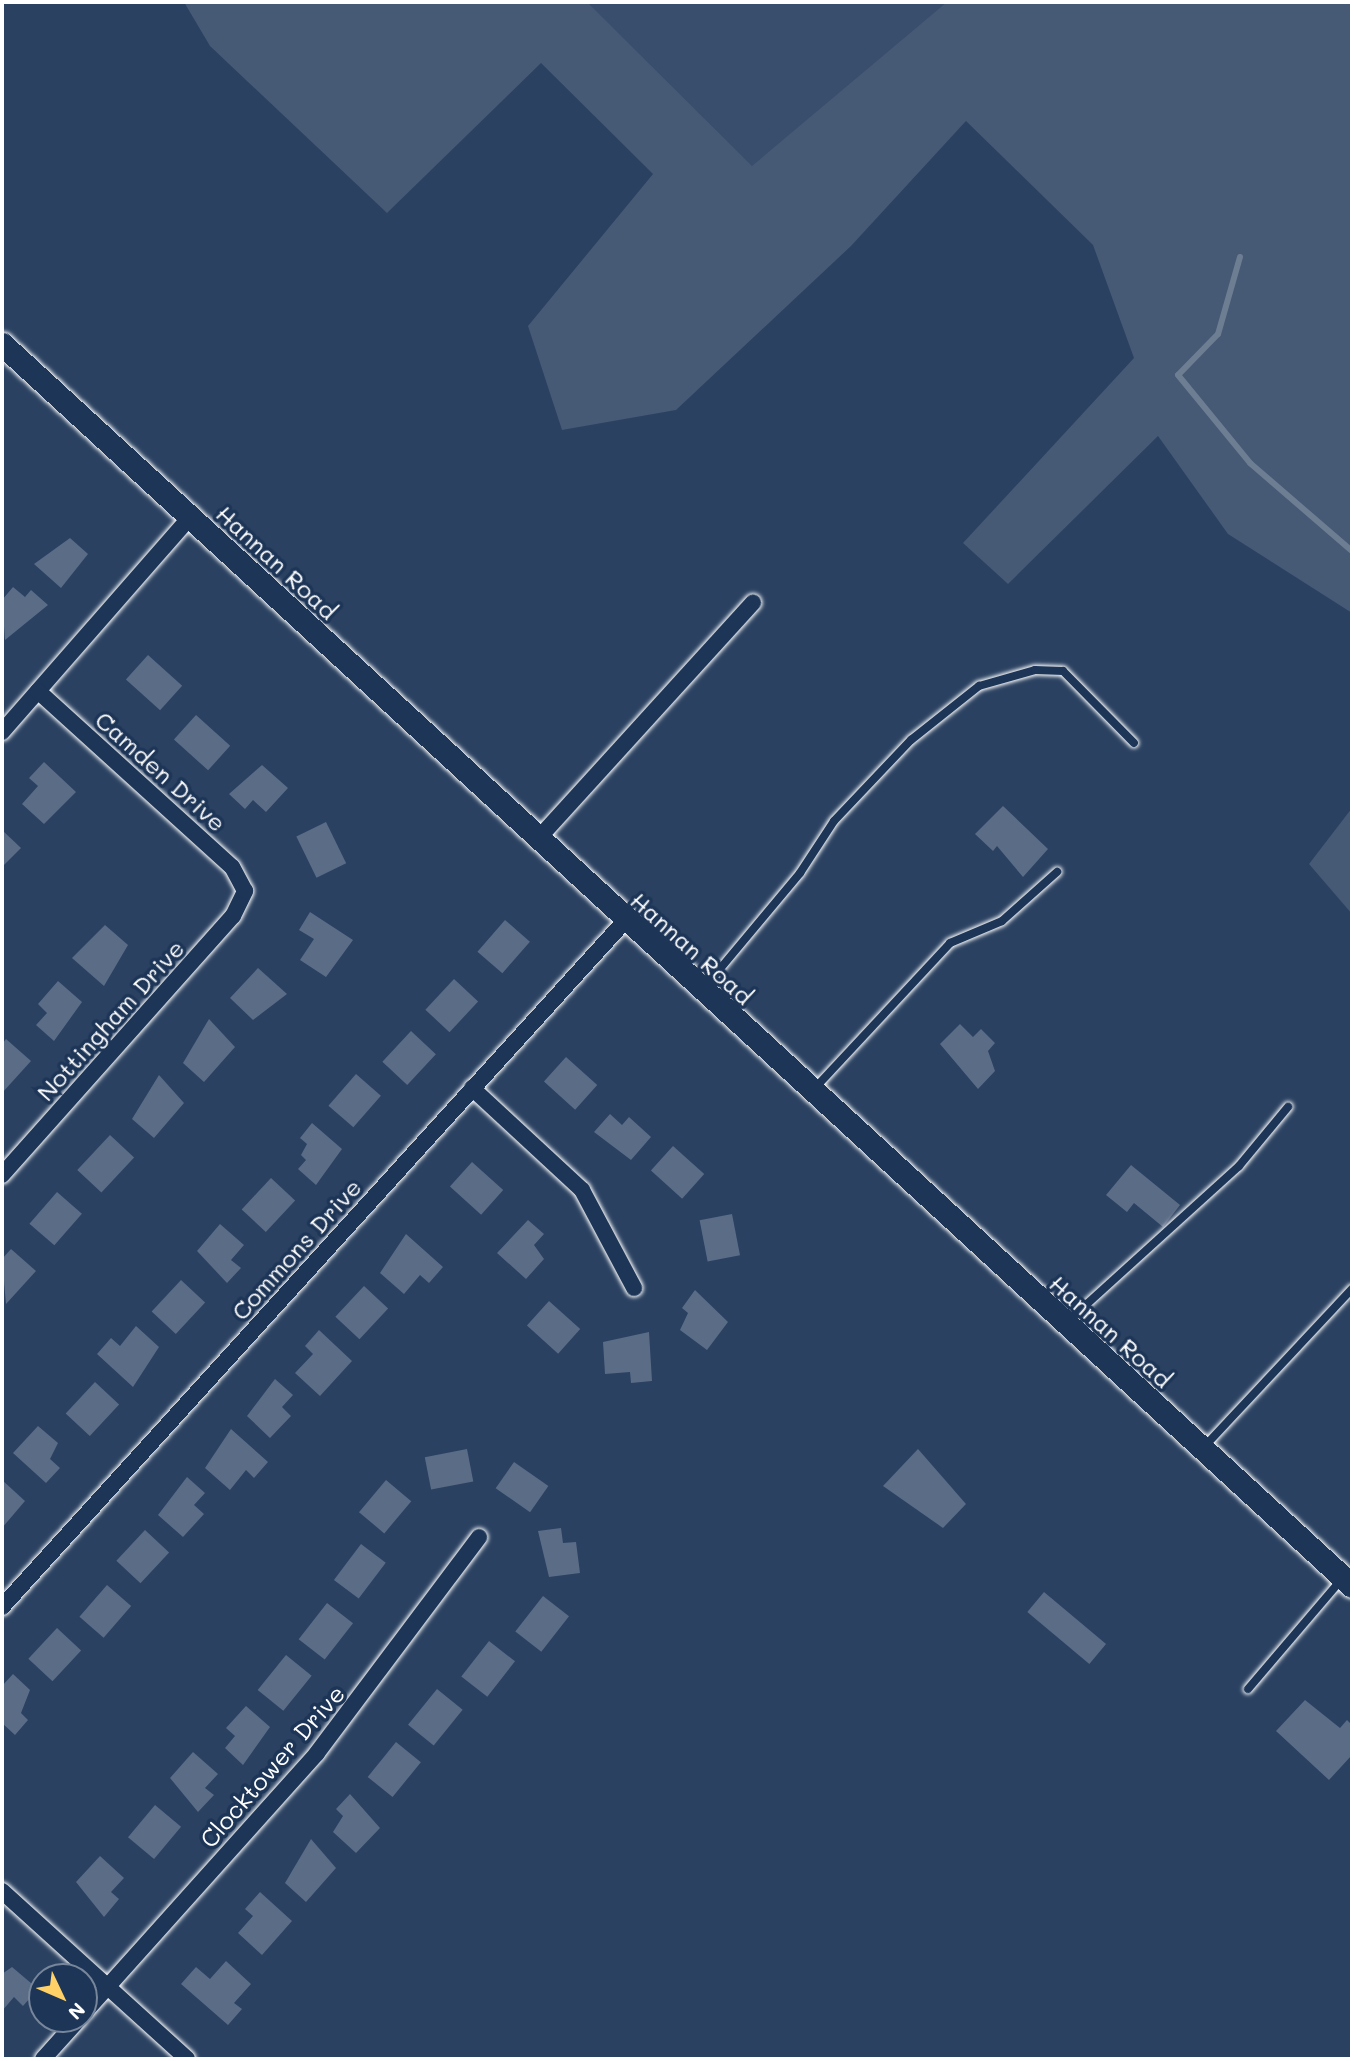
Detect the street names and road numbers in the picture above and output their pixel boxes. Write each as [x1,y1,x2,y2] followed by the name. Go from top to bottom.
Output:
[211,499,343,625] street label: Hannan Road
[90,705,232,837] street label: Camden Drive
[625,886,759,1010] street label: Hannan Road
[30,934,190,1106] street label: Nottingham Drive
[225,1173,367,1325] street label: Commons Drive
[1044,1269,1178,1393] street label: Hannan Road
[194,1679,350,1853] street label: Clocktower Drive

